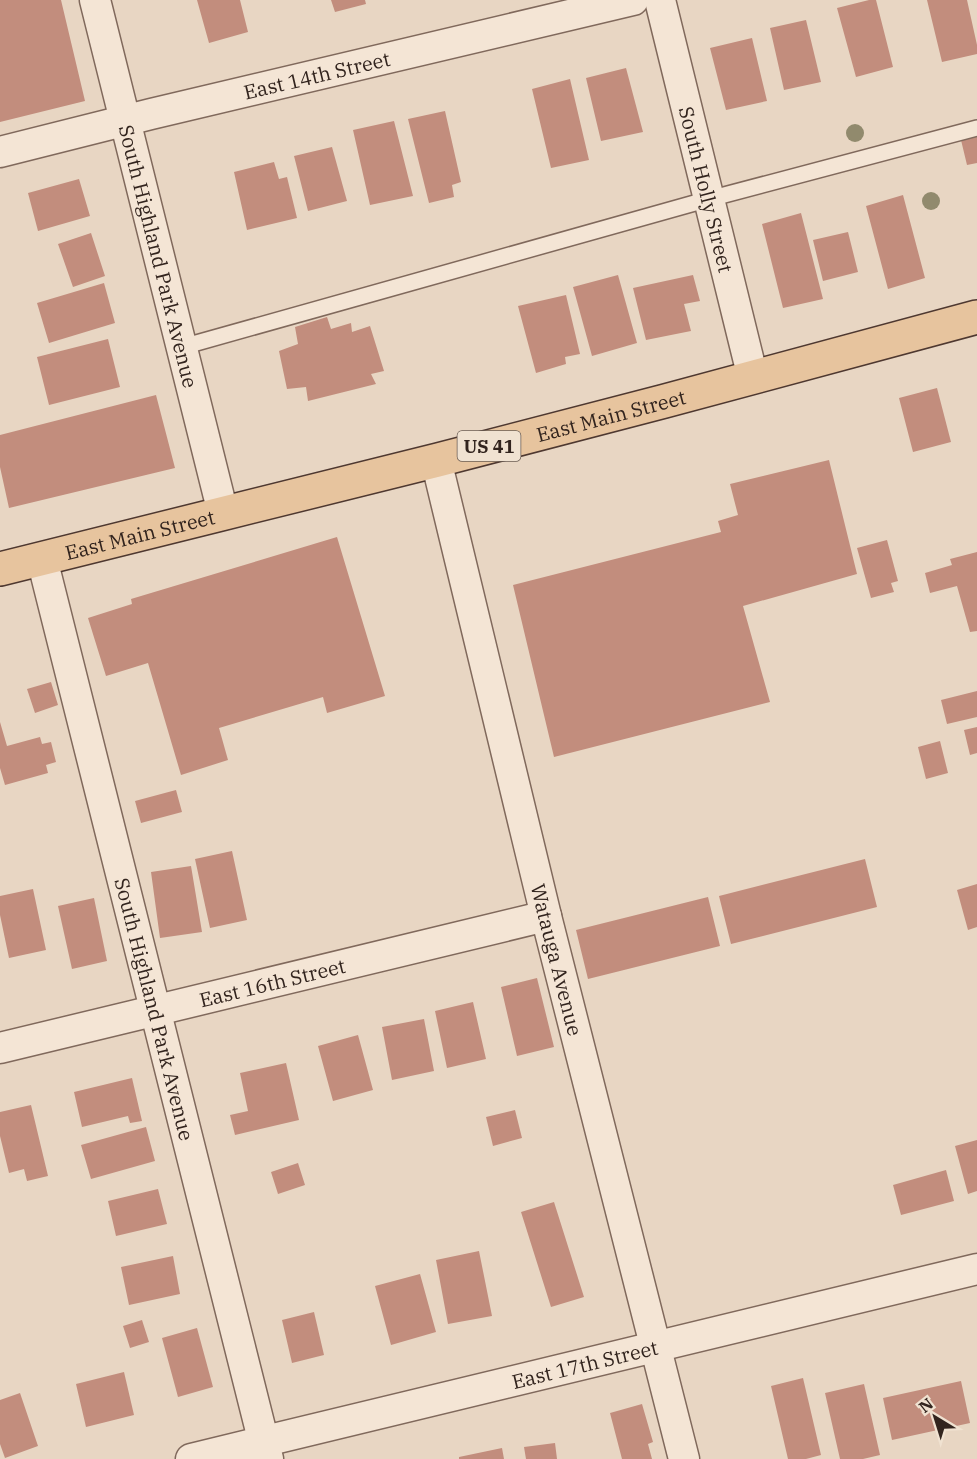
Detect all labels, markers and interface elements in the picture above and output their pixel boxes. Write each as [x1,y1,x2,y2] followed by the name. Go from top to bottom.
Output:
[241,44,393,105] street label: East 14th Street
[673,103,740,275] street label: South Holly Street
[113,122,205,391] street label: South Highland Park Avenue
[533,383,689,448] street label: East Main Street
[458,431,520,461] road number: US 41
[62,503,217,566] street label: East Main Street
[109,875,201,1143] street label: South Highland Park Avenue
[525,881,589,1038] street label: Watauga Avenue
[196,952,348,1013] street label: East 16th Street
[509,1333,660,1395] street label: East 17th Street
[905,1387,965,1447] north arrow
[915,1393,937,1417] text: N

